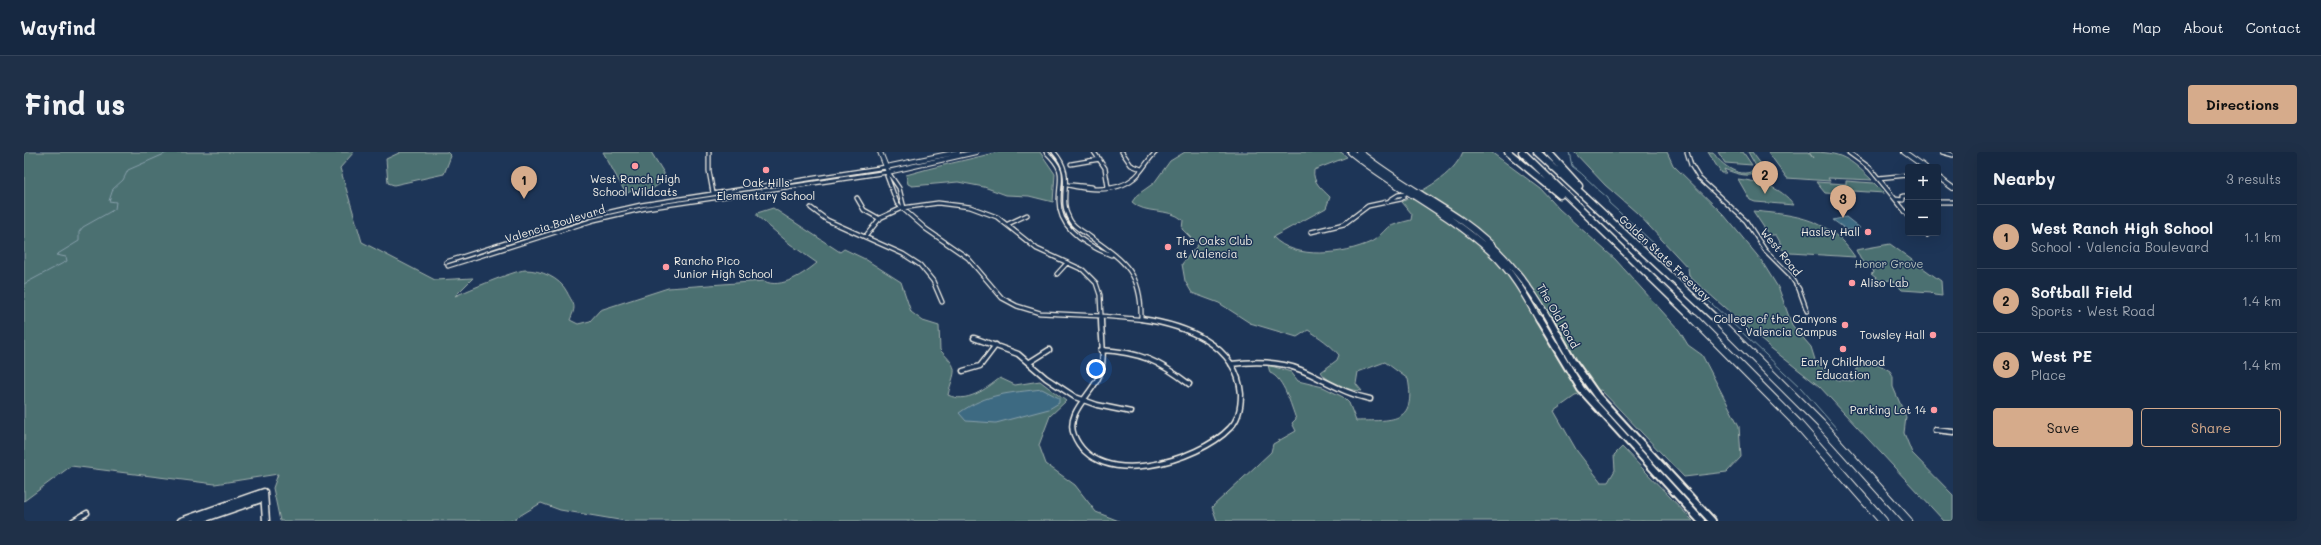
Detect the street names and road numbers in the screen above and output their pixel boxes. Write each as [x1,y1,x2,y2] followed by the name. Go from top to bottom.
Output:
[503,201,607,246] street label: Valencia Boulevard
[1616,211,1715,304] street label: Golden State Freeway
[1757,225,1805,279] street label: West Road
[1534,281,1583,351] street label: The Old Road

